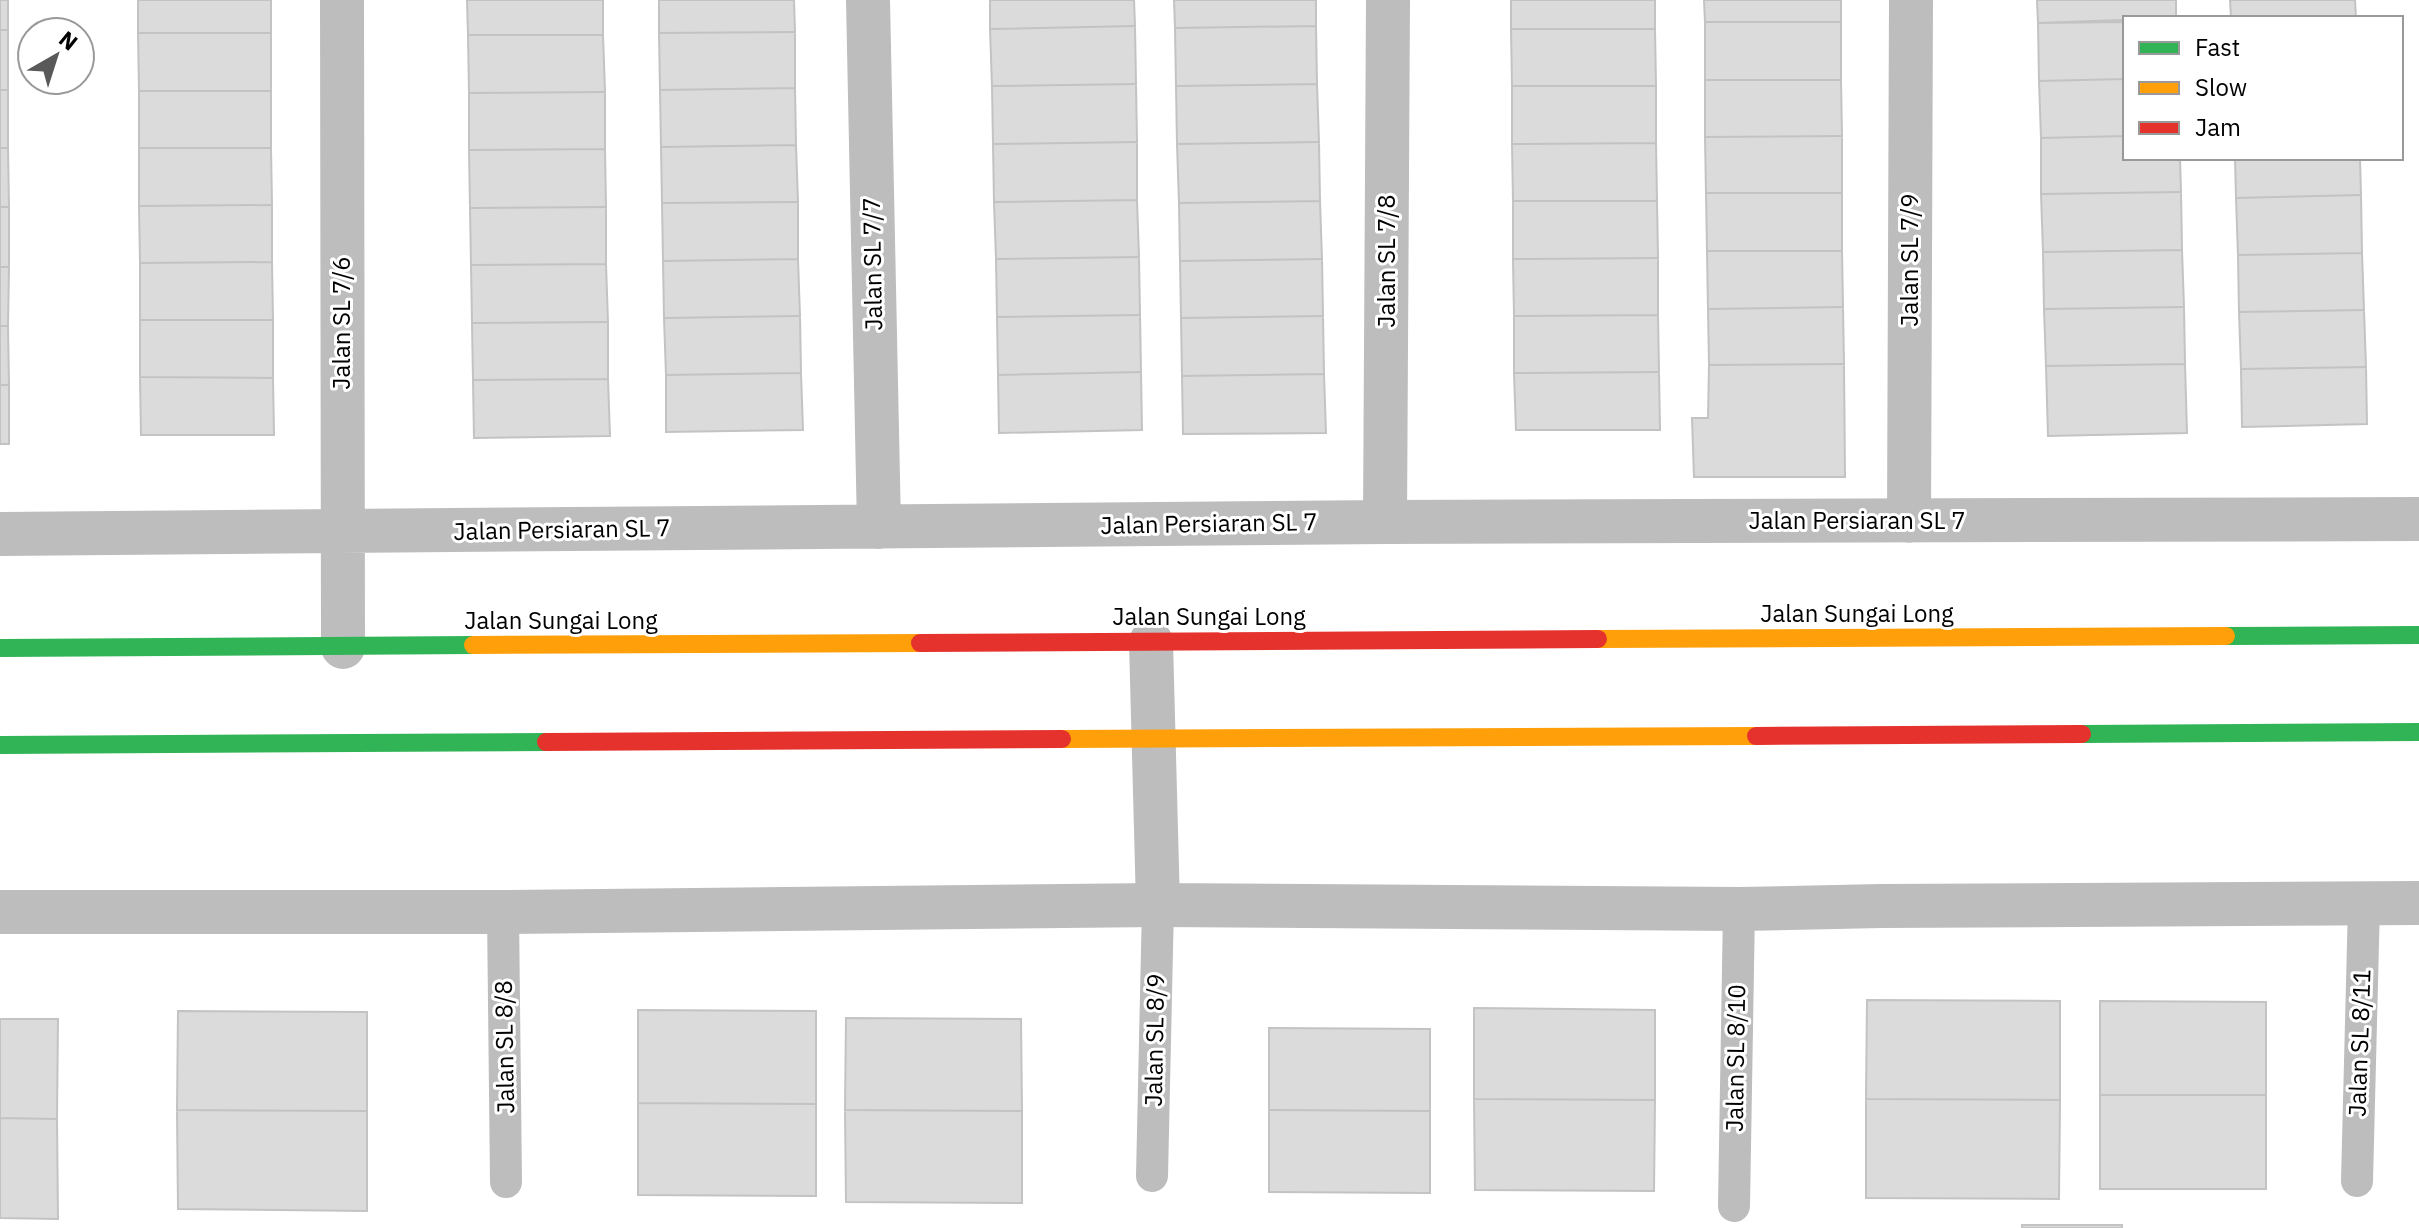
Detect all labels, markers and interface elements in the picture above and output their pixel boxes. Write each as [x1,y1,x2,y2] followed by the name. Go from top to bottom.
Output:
[16,16,96,96] north arrow
[2123,16,2403,160] legend
[54,24,84,56] text: N
[2195,31,2240,63] text: Fast
[2195,71,2247,103] text: Slow
[2195,111,2241,143] text: Jam
[1893,193,1925,327] street label: Jalan SL 7/9
[1370,194,1402,328] street label: Jalan SL 7/8
[855,197,889,331] street label: Jalan SL 7/7
[325,256,357,390] street label: Jalan SL 7/6
[1748,504,1966,536] street label: Jalan Persiaran SL 7
[1100,505,1318,541] street label: Jalan Persiaran SL 7
[453,511,671,547] street label: Jalan Persiaran SL 7
[1760,597,1954,629] street label: Jalan Sungai Long
[1112,600,1306,632] street label: Jalan Sungai Long
[464,604,658,636] street label: Jalan Sungai Long
[2340,969,2378,1117] street label: Jalan SL 8/11
[1137,973,1171,1107] street label: Jalan SL 8/9
[487,980,521,1114] street label: Jalan SL 8/8
[1718,984,1752,1132] street label: Jalan SL 8/10

